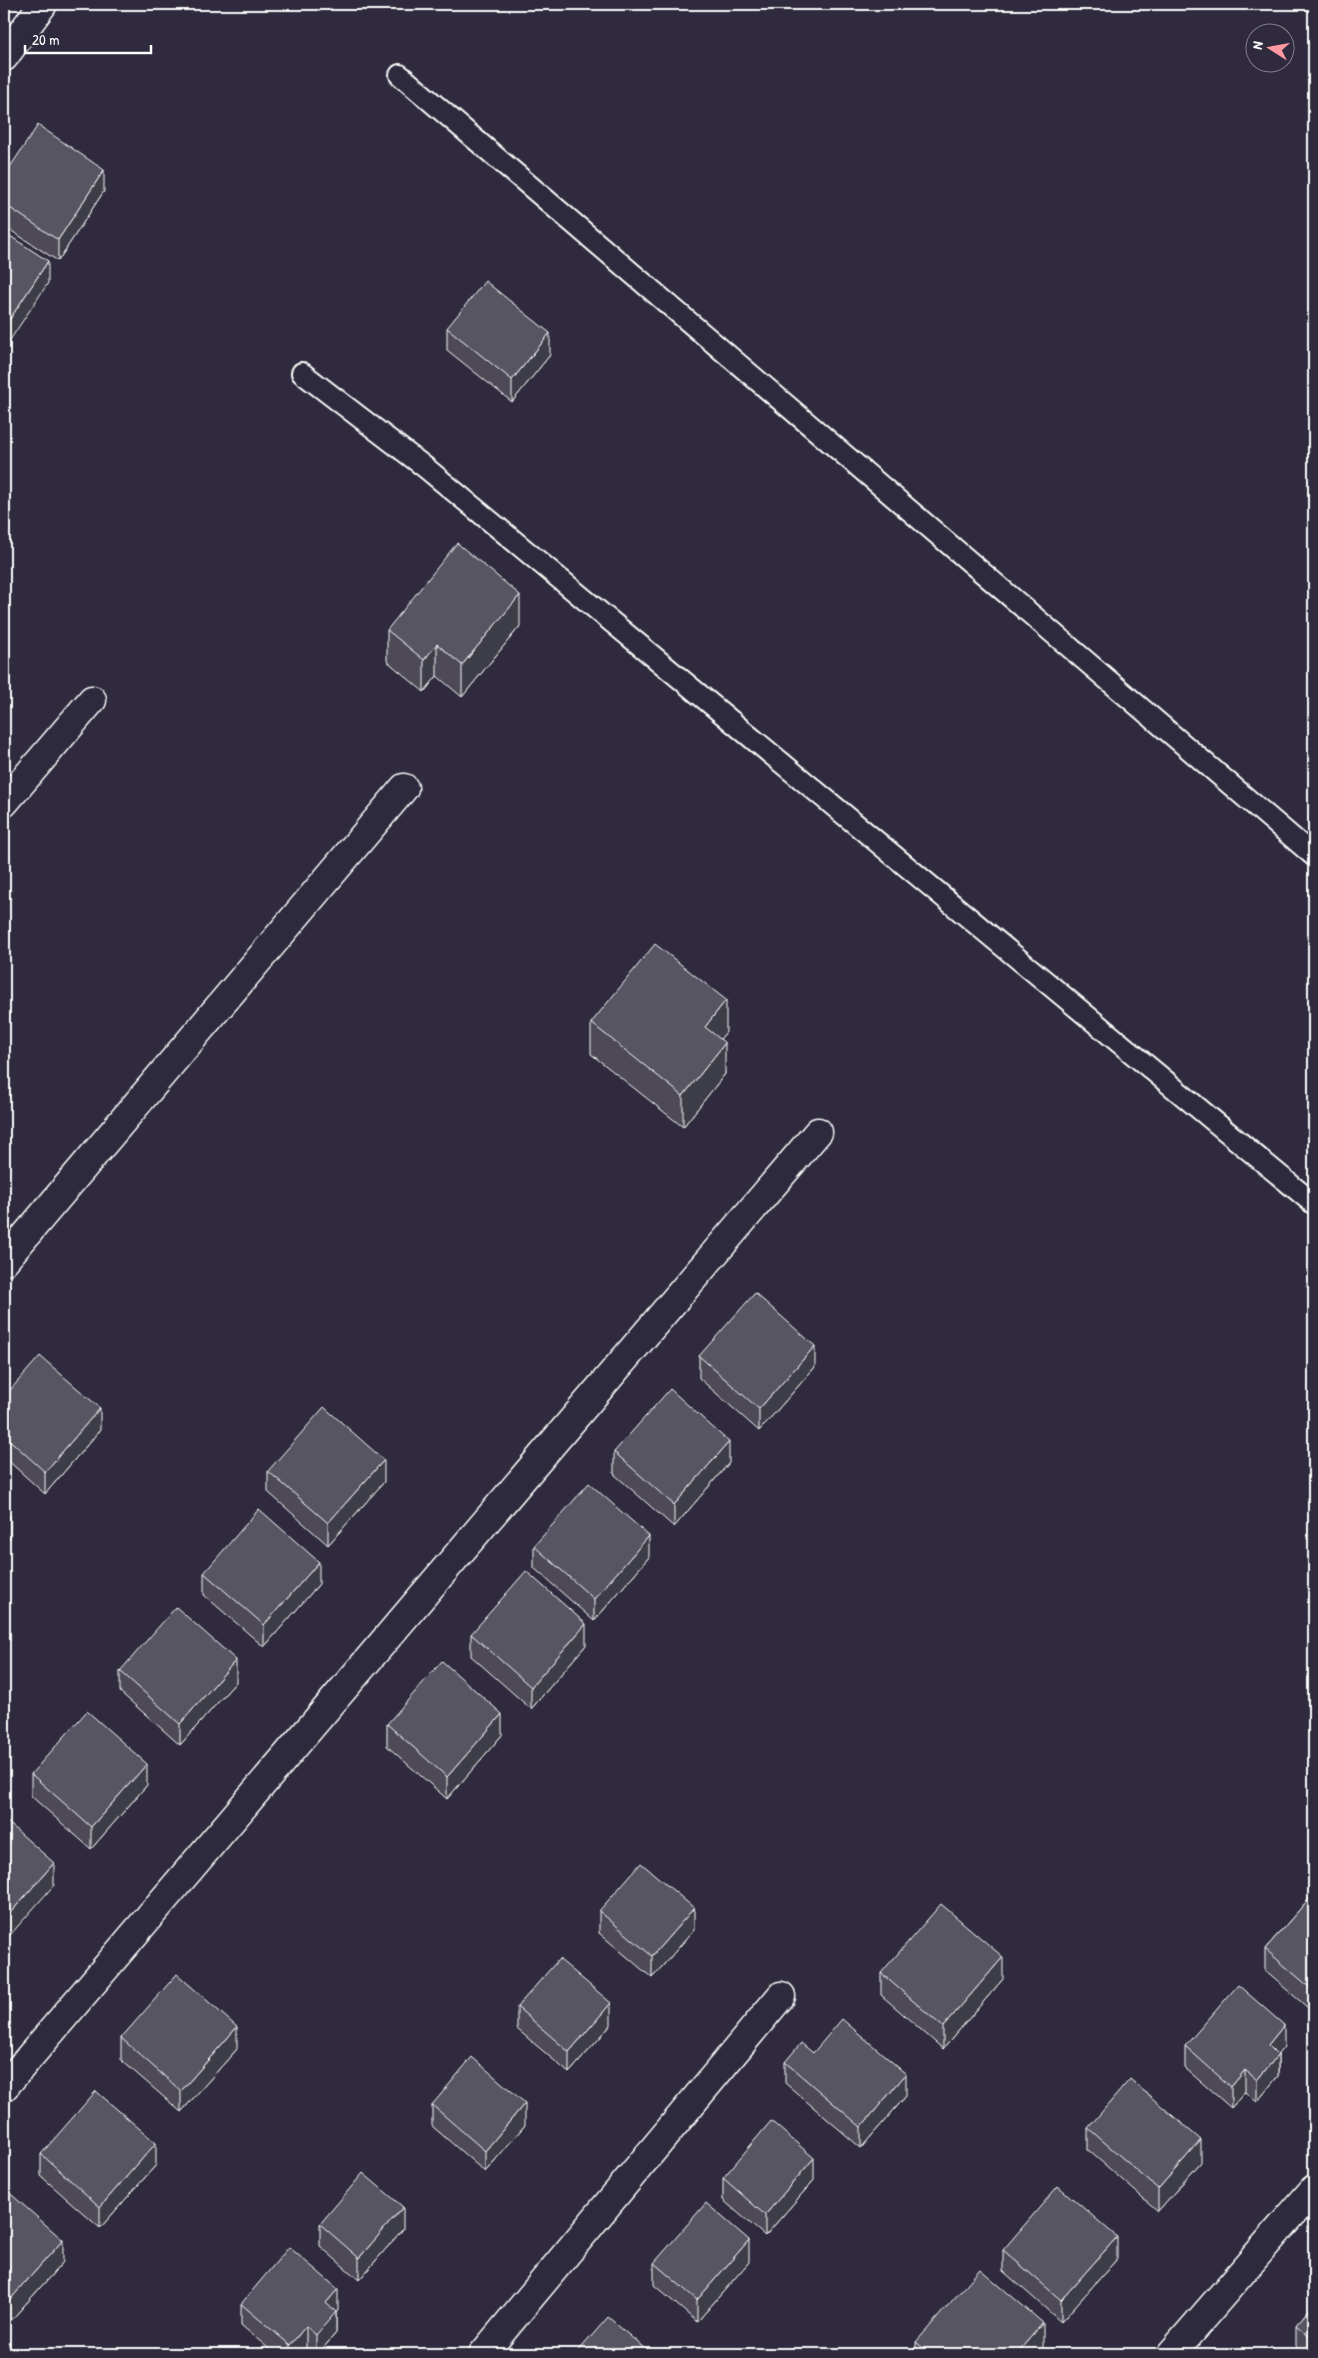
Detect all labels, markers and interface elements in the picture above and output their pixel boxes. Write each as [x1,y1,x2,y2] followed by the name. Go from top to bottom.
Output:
[25,22,151,54] scale bar
[1246,22,1296,72] north arrow
[32,29,59,50] text: 20 m
[1247,39,1267,51] text: N

